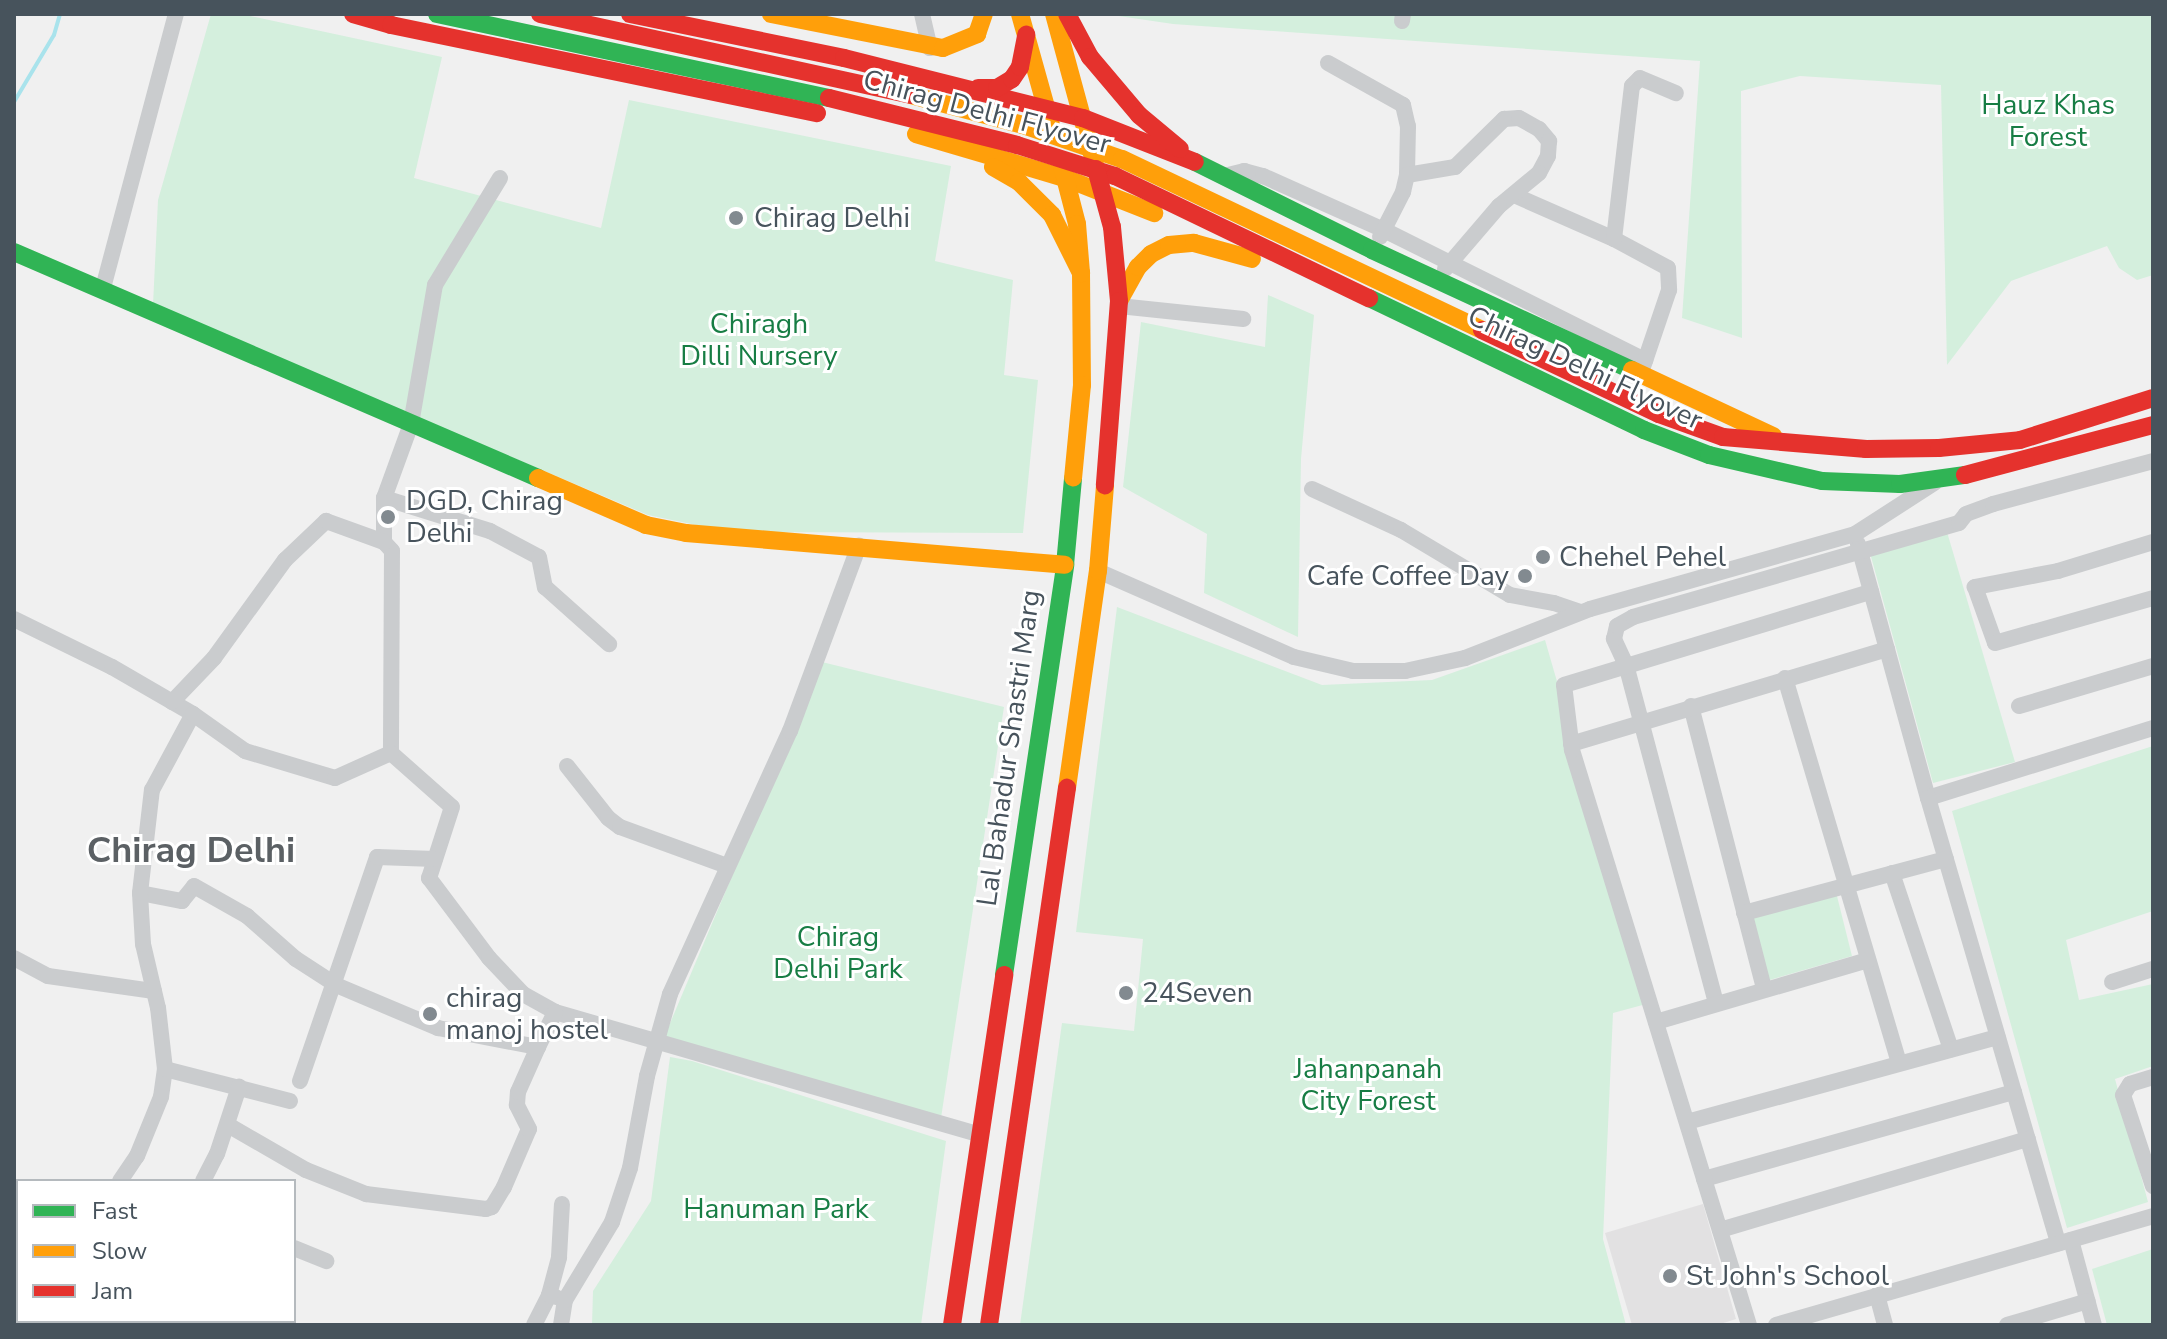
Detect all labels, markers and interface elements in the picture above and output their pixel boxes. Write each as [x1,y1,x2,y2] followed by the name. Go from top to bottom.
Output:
[859,63,1115,161] street label: Chirag Delhi Flyover
[1981,88,2115,154] park label: Hauz Khas Forest
[754,201,910,235] place label: Chirag Delhi
[725,207,747,229] marker: Chirag Delhi
[1462,299,1708,437] street label: Chirag Delhi Flyover
[680,307,838,373] park label: Chiragh Dilli Nursery
[406,484,563,550] place label: DGD, Chirag Delhi
[377,506,399,528] marker: DGD, Chirag Delhi
[1559,540,1726,574] place label: Chehel Pehel
[1534,548,1552,566] marker: Chehel Pehel
[1307,559,1509,593] place label: Cafe Coffee Day
[1516,567,1534,585] marker: Cafe Coffee Day
[970,588,1048,908] street label: Lal Bahadur Shastri Marg
[87,829,295,873] district label: Chirag Delhi
[773,920,903,986] park label: Chirag Delhi Park
[1142,976,1253,1010] place label: 24Seven
[446,981,608,1047] place label: chirag manoj hostel
[1117,984,1135,1002] marker: 24Seven
[421,1005,439,1023] marker: chirag manoj hostel
[1294,1052,1442,1118] park label: Jahanpanah City Forest
[16,1179,296,1323] legend
[683,1192,869,1226] park label: Hanuman Park
[92,1195,137,1227] text: Fast
[92,1235,147,1267] text: Slow
[1686,1259,1889,1293] place label: St John's School
[1661,1267,1679,1285] marker: St John's School
[92,1275,133,1307] text: Jam

